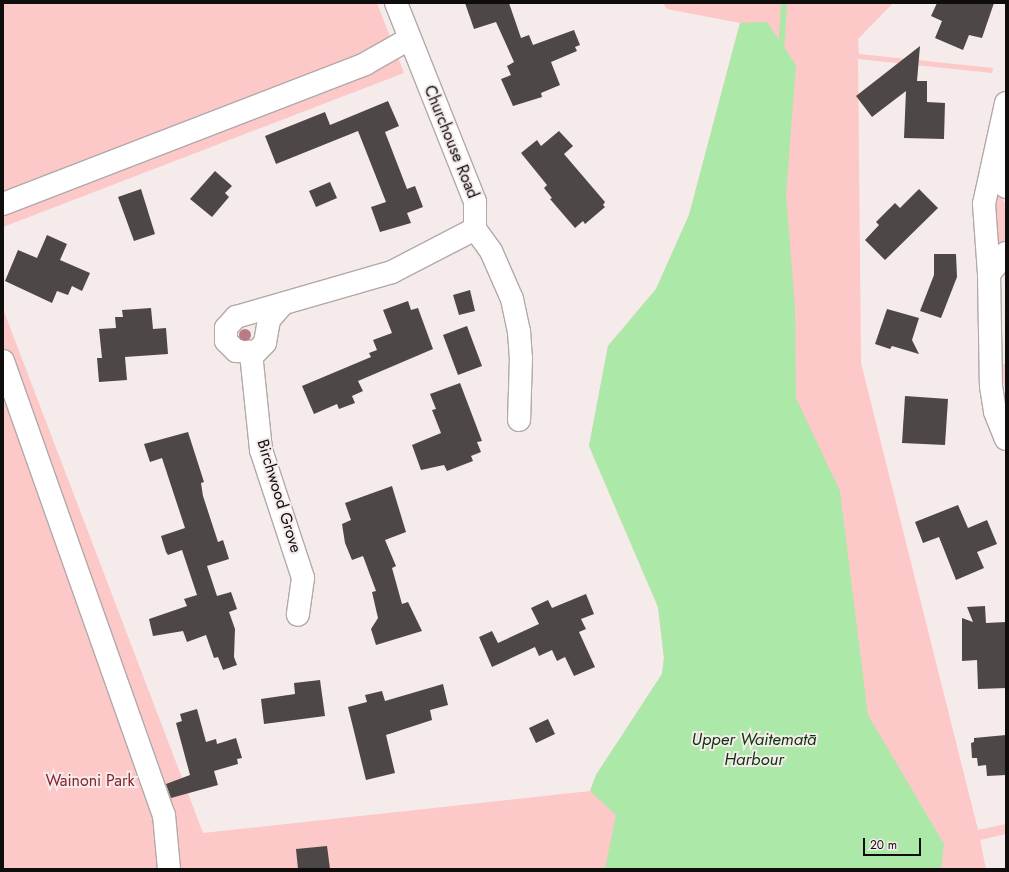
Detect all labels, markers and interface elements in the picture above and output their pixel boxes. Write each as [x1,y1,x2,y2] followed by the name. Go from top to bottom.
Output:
[420,83,482,201] street label: Churchouse Road
[253,437,305,555] street label: Birchwood Grove
[692,730,816,770] water label: Upper Waitematā Harbour
[45,771,135,791] park label: Wainoni Park
[865,830,923,856] scale bar
[870,836,897,854] text: 20 m

